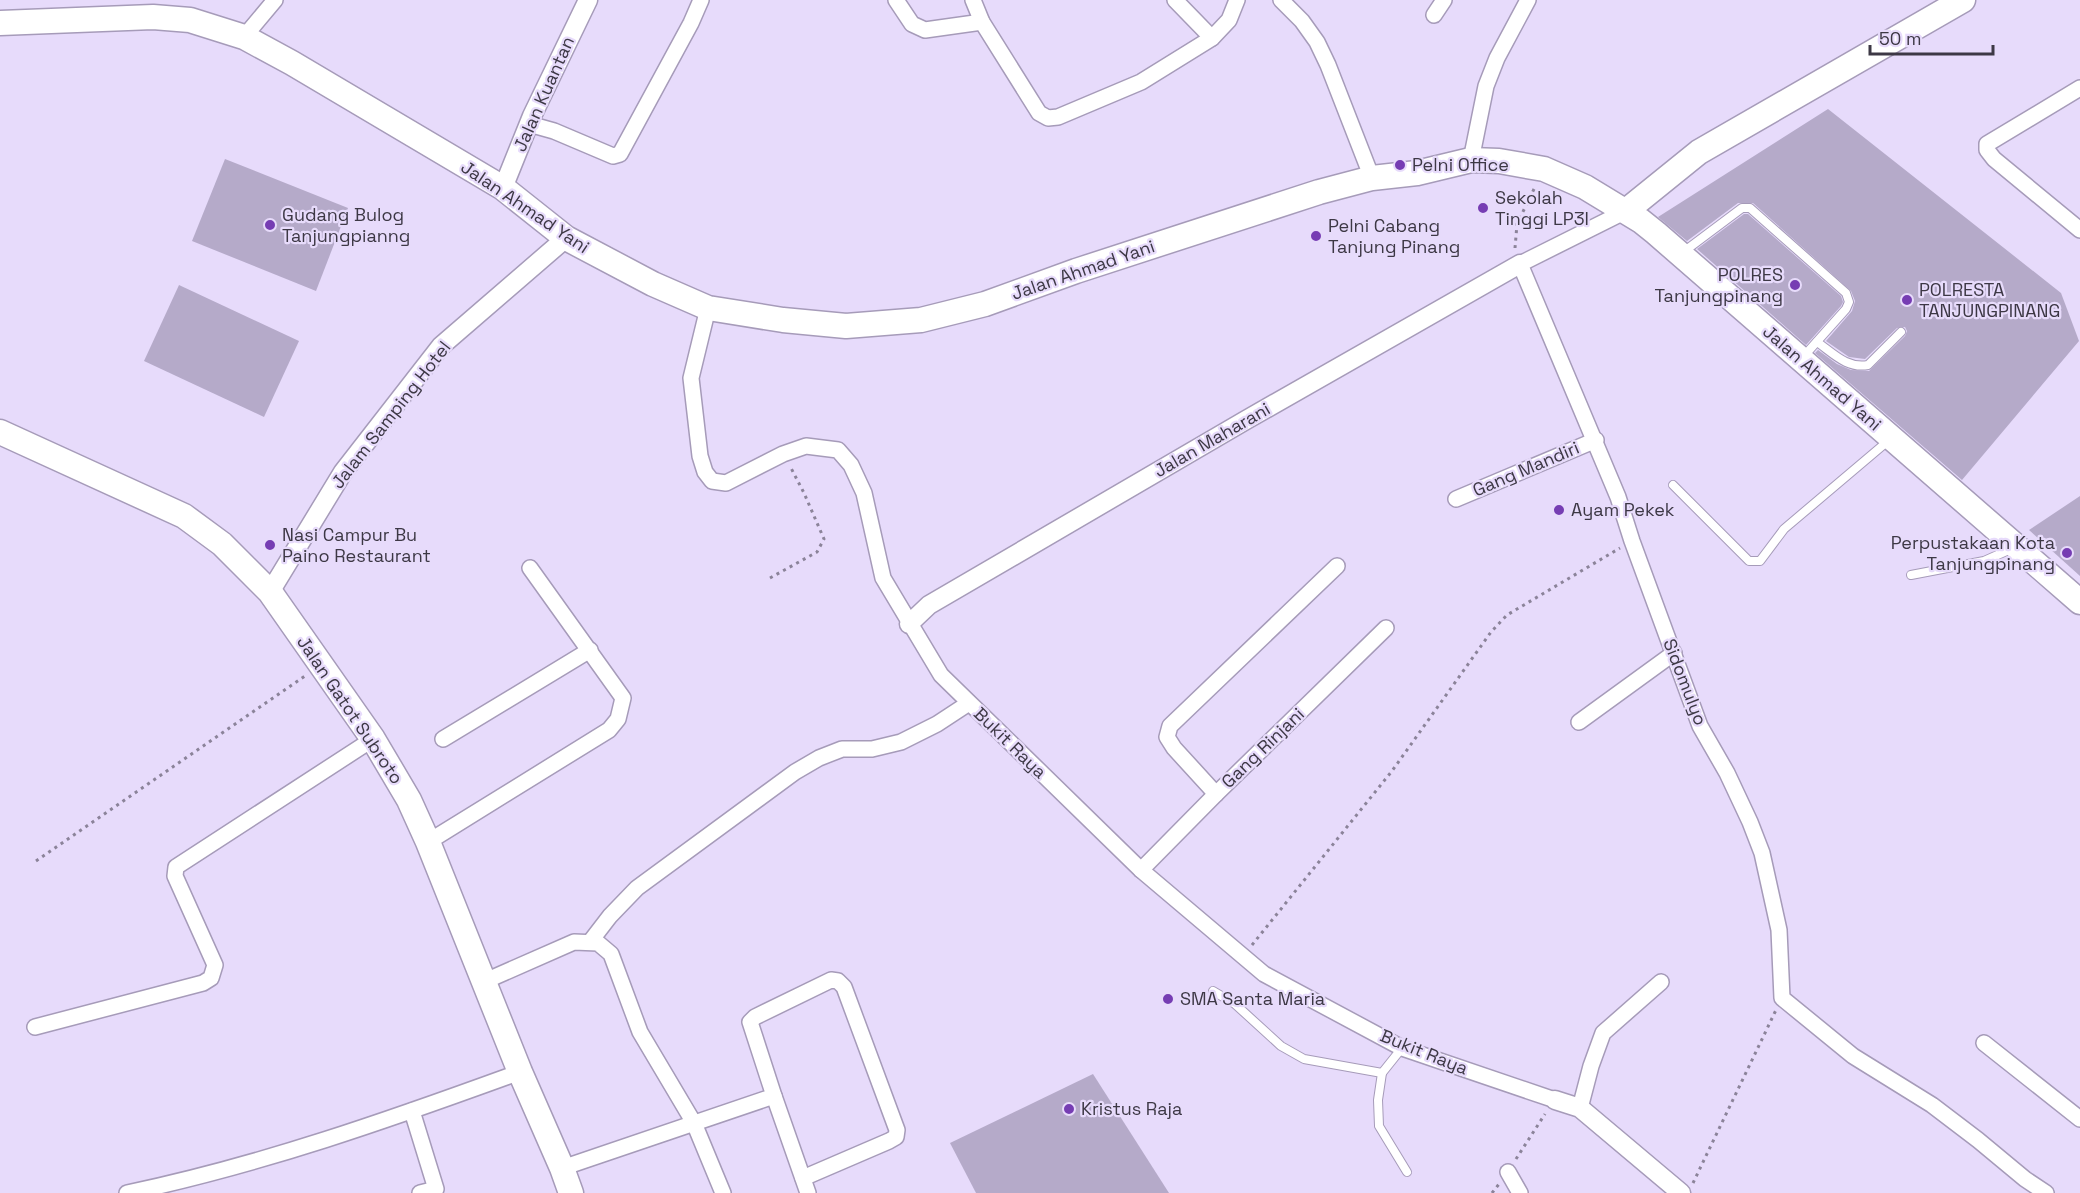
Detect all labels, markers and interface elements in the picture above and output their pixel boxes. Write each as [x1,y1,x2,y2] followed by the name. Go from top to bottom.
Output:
[1870,18,1993,56] scale bar
[1879,27,1921,50] text: 50 m
[508,33,579,155] street label: Jalan Kuantan
[1412,153,1509,176] place label: Pelni Office
[457,155,594,258] street label: Jalan Ahmad Yani
[1393,158,1407,172] marker: Pelni Office
[1495,186,1589,230] place label: Sekolah Tinggi LP3I
[1476,201,1490,215] marker: Sekolah Tinggi LP3I
[282,203,410,247] place label: Gudang Bulog Tanjungpianng
[1328,214,1460,258] place label: Pelni Cabang Tanjung Pinang
[263,218,277,232] marker: Gudang Bulog Tanjungpianng
[1309,229,1323,243] marker: Pelni Cabang Tanjung Pinang
[1008,234,1158,305] street label: Jalan Ahmad Yani
[1655,263,1783,307] place label: POLRES Tanjungpinang
[1788,278,1802,292] marker: POLRES Tanjungpinang
[1919,278,2060,322] place label: POLRESTA TANJUNGPINANG
[1900,293,1914,307] marker: POLRESTA TANJUNGPINANG
[1758,320,1886,436] street label: Jalan Ahmad Yani
[326,336,455,493] street label: Jalam Samping Hotel
[1149,397,1274,482] street label: Jalan Maharani
[1469,436,1583,501] street label: Gang Mandiri
[1571,498,1675,521] place label: Ayam Pekek
[1552,503,1566,517] marker: Ayam Pekek
[282,523,431,567] place label: Nasi Campur Bu Paino Restaurant
[1891,531,2055,575] place label: Perpustakaan Kota Tanjungpinang
[263,538,277,552] marker: Nasi Campur Bu Paino Restaurant
[2060,546,2074,560] marker: Perpustakaan Kota Tanjungpinang
[292,631,409,788] street label: Jalan Gatot Subroto
[1658,635,1713,728] street label: Sidomulyo
[969,702,1052,783] street label: Bukit Raya
[1216,702,1309,793] street label: Gang Rinjani
[1180,987,1325,1010] place label: SMA Santa Maria
[1161,992,1175,1006] marker: SMA Santa Maria
[1377,1023,1472,1080] street label: Bukit Raya
[1081,1097,1182,1120] place label: Kristus Raja
[1062,1102,1076,1116] marker: Kristus Raja

